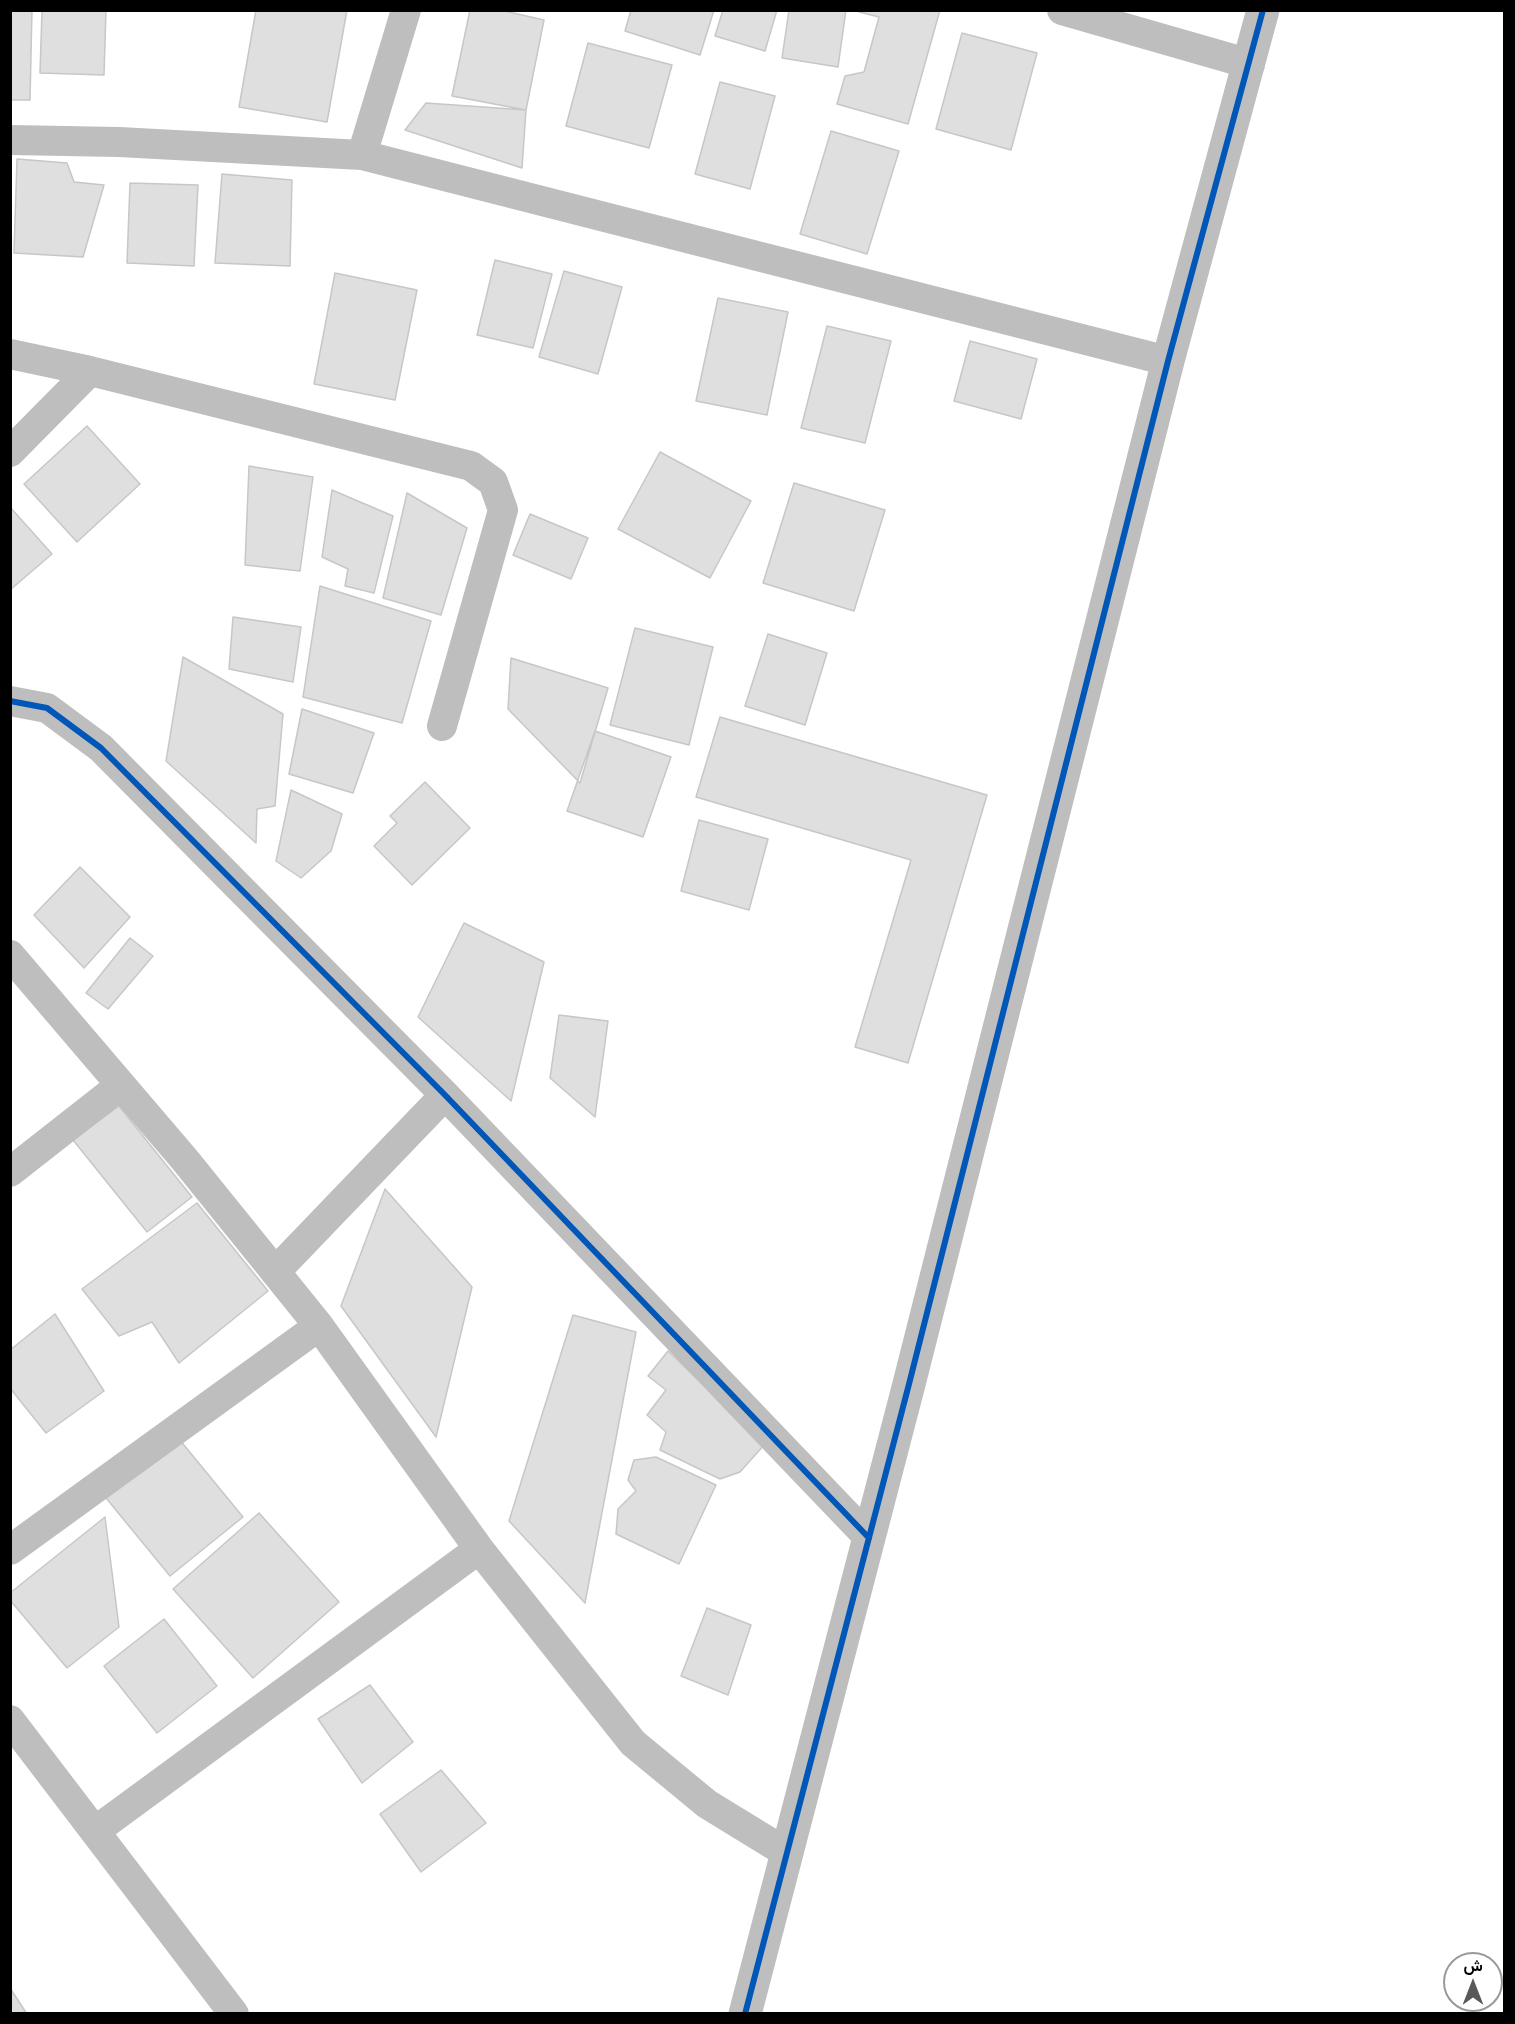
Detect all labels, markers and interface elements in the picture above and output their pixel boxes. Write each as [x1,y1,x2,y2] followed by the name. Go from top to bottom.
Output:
[1443,1952,1503,2012] north arrow
[1463,1956,1483,1975] text: ش

